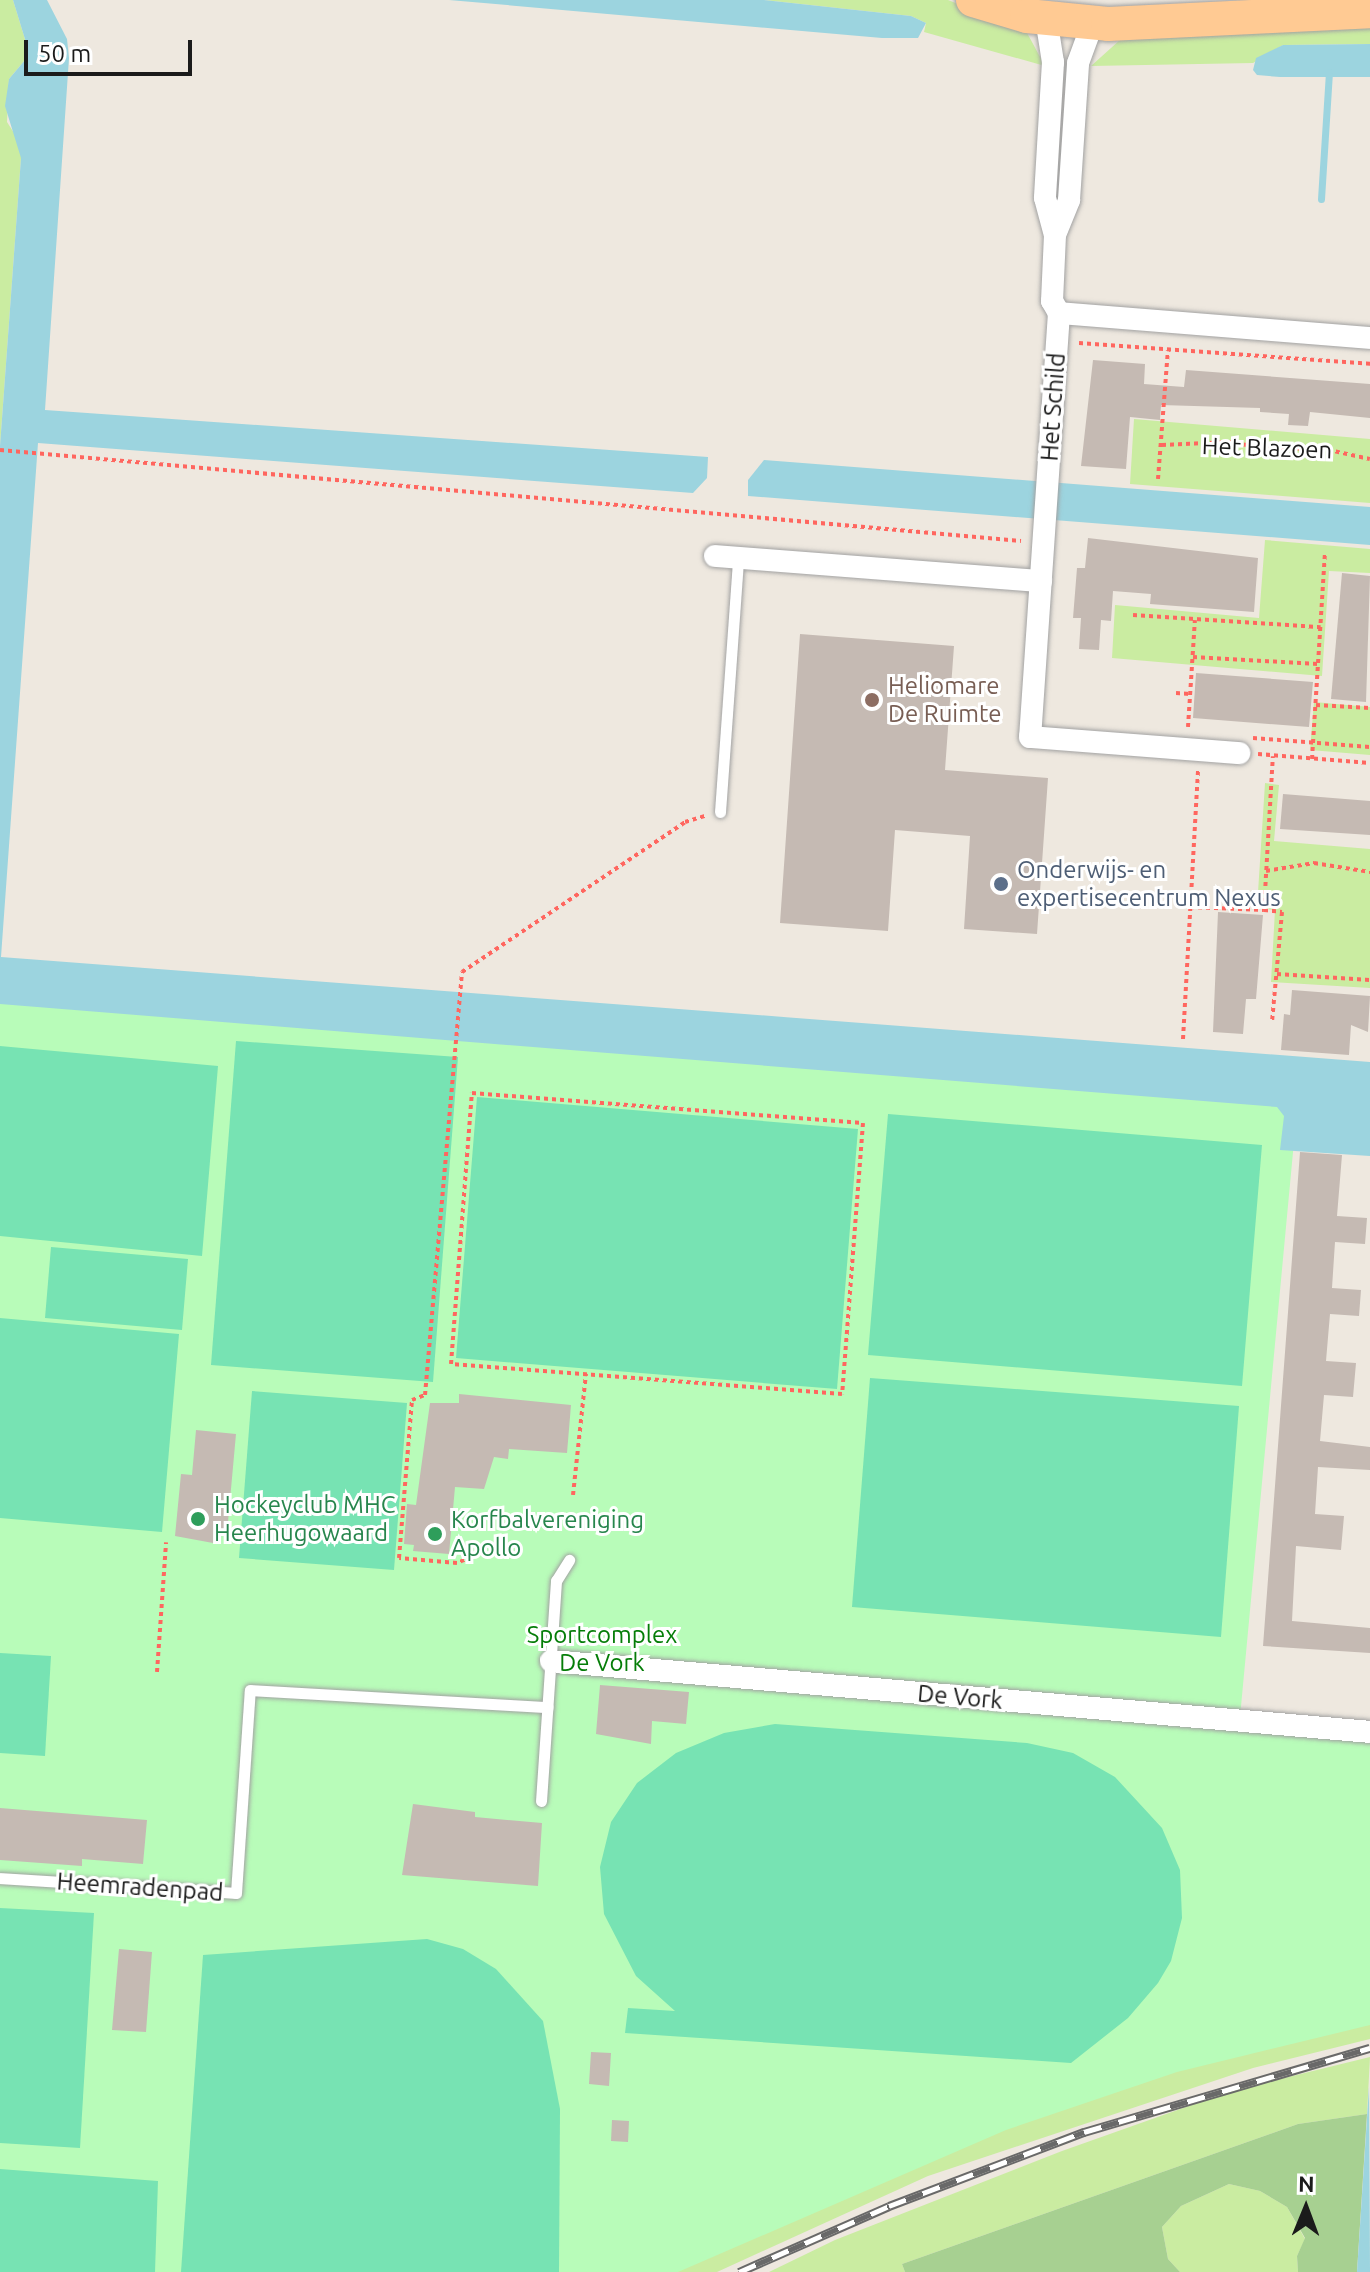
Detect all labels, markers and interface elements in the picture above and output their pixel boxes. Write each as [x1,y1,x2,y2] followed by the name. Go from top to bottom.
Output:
[28,24,196,74] scale bar
[38,40,91,67] text: 50 m
[1035,352,1071,462] street label: Het Schild
[1201,431,1333,465] street label: Het Blazoen
[888,672,1002,728] place label: Heliomare De Ruimte
[863,691,881,709] marker: Heliomare De Ruimte
[1017,856,1281,912] place label: Onderwijs- en expertisecentrum Nexus
[992,875,1010,893] marker: Onderwijs- en expertisecentrum Nexus
[214,1491,395,1547] place label: Hockeyclub MHC Heerhugowaard
[451,1506,644,1562] place label: Korfbalvereniging Apollo
[189,1510,207,1528] marker: Hockeyclub MHC Heerhugowaard
[426,1525,444,1543] marker: Korfbalvereniging Apollo
[527,1621,677,1677] park label: Sportcomplex De Vork
[916,1679,1004,1715] street label: De Vork
[56,1867,224,1907] street label: Heemradenpad
[1266,2168,1346,2248] north arrow
[1298,2171,1315,2196] text: N

